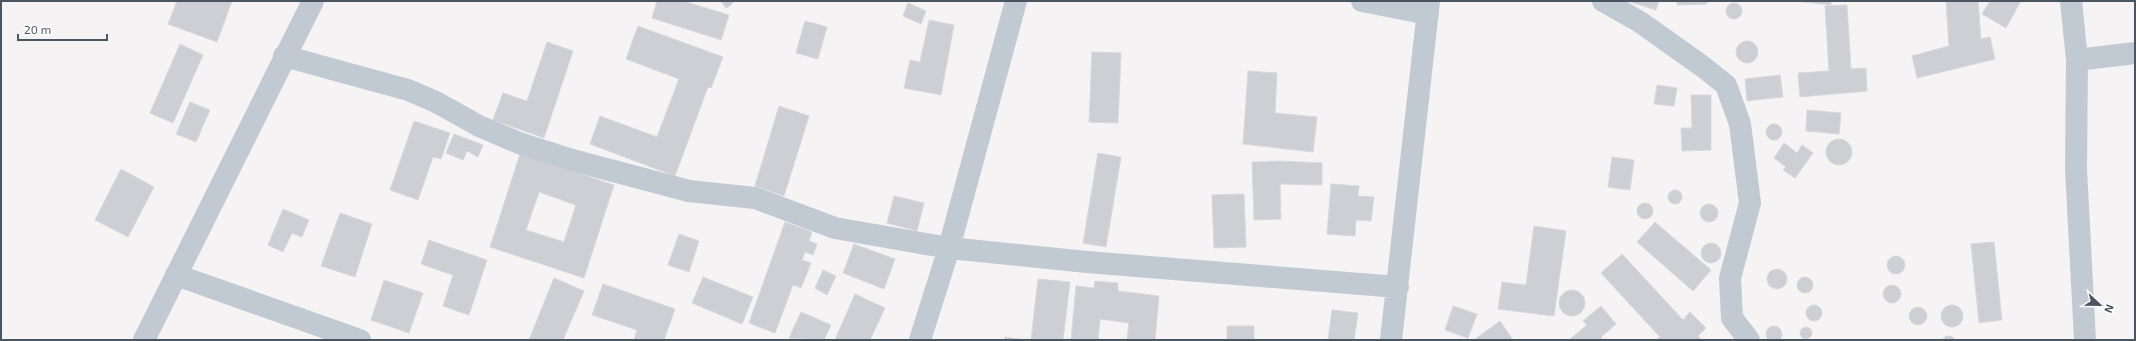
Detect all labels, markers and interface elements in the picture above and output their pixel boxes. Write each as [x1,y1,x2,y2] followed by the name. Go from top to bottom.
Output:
[18,16,107,42] scale bar
[24,22,51,36] text: 20 m
[2080,285,2120,325] north arrow
[2102,303,2117,315] text: N

